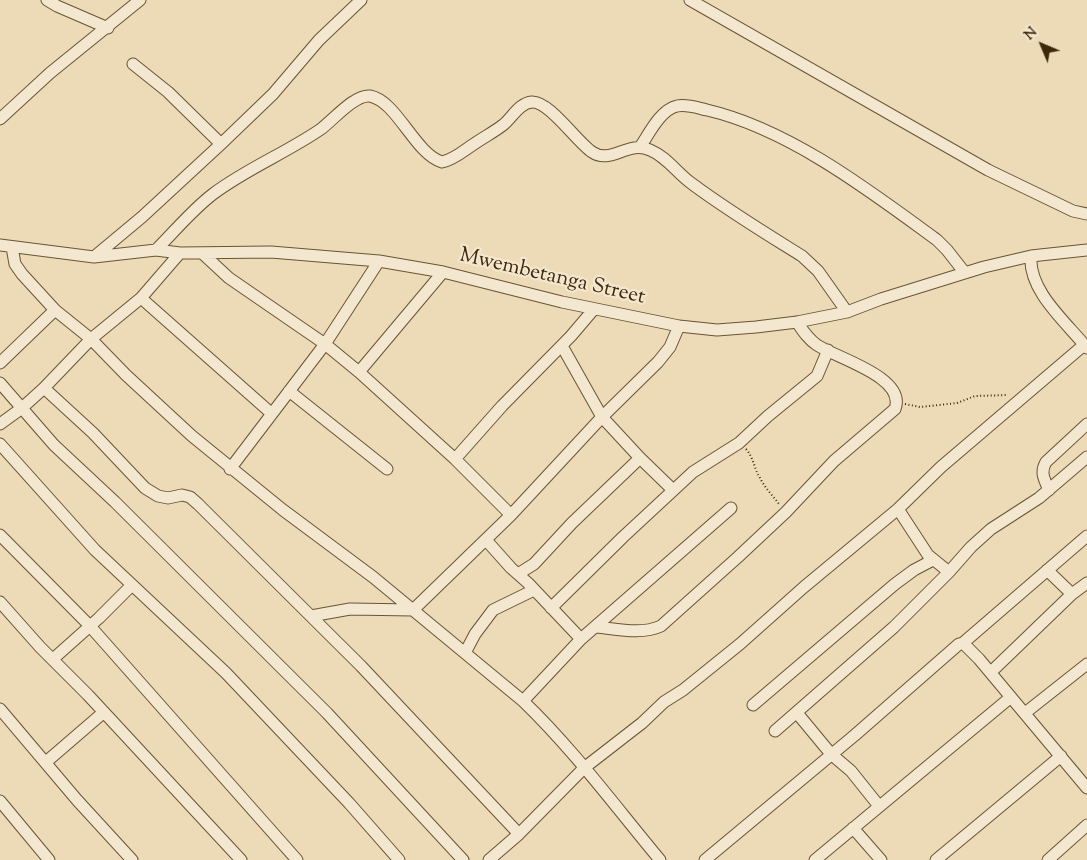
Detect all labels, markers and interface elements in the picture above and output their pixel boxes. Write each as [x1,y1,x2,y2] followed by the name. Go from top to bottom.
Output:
[1017,20,1067,70] north arrow
[1020,23,1042,45] text: N
[457,244,647,312] street label: Mwembetanga Street

